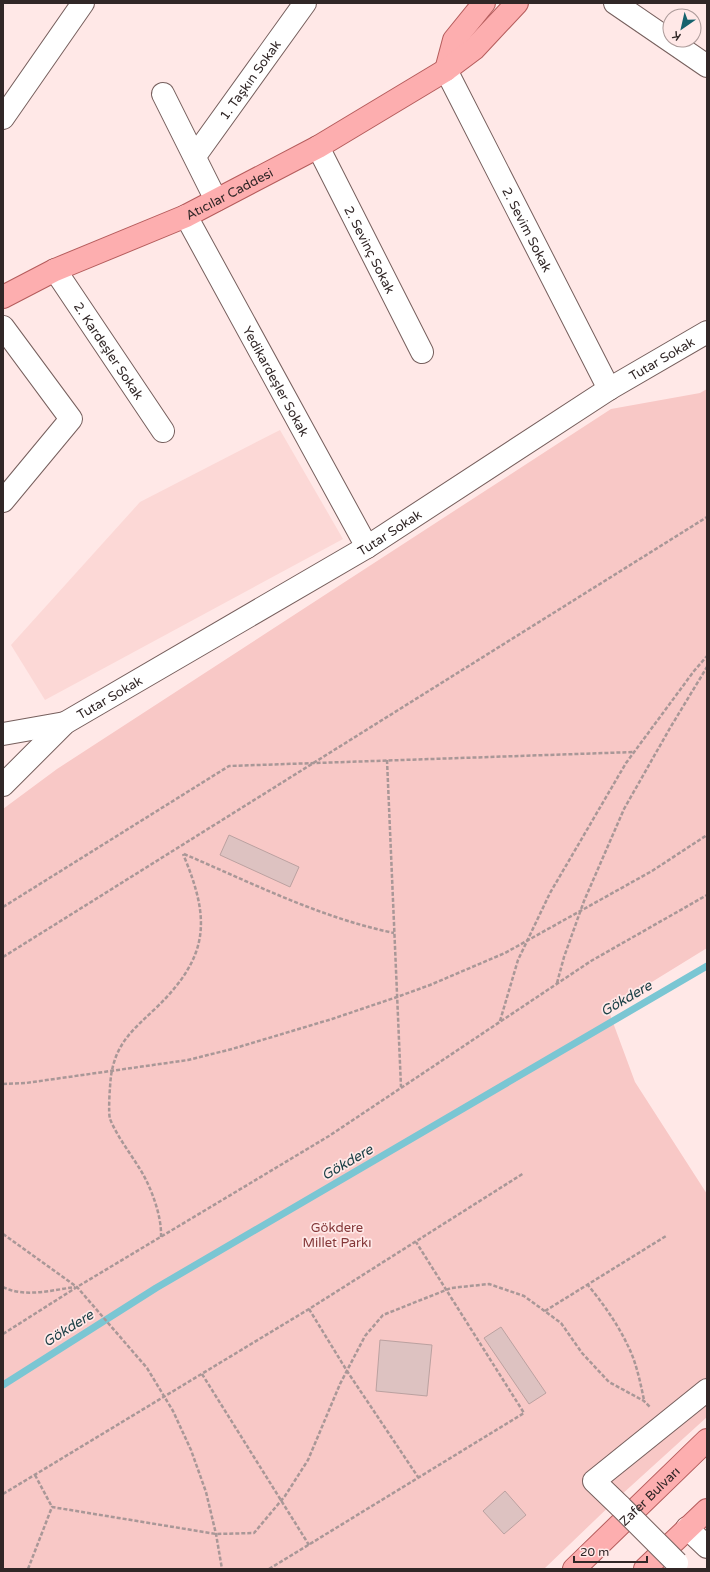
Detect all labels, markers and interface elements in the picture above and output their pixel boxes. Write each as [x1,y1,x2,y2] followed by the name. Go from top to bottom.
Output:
[662,8,702,48] north arrow
[669,28,683,43] text: K
[217,37,285,123] street label: 1. Taşkın Sokak
[183,165,276,224] street label: Atıcılar Caddesi
[498,185,555,275] street label: 2. Sevim Sokak
[340,204,398,296] street label: 2. Sevinç Sokak
[70,299,147,403] street label: 2. Kardeşler Sokak
[239,323,312,439] street label: Yedikardeşler Sokak
[626,334,698,385] street label: Tutar Sokak
[355,507,425,560] street label: Tutar Sokak
[74,673,145,723] street label: Tutar Sokak
[598,976,656,1020] water label: Gökdere
[319,1140,377,1184] water label: Gökdere
[303,1220,371,1251] park label: Gökdere Millet Parkı
[40,1306,98,1351] water label: Gökdere
[616,1464,684,1530] street label: Zafer Bulvarı
[574,1538,647,1564] scale bar
[580,1545,609,1559] text: 20 m

